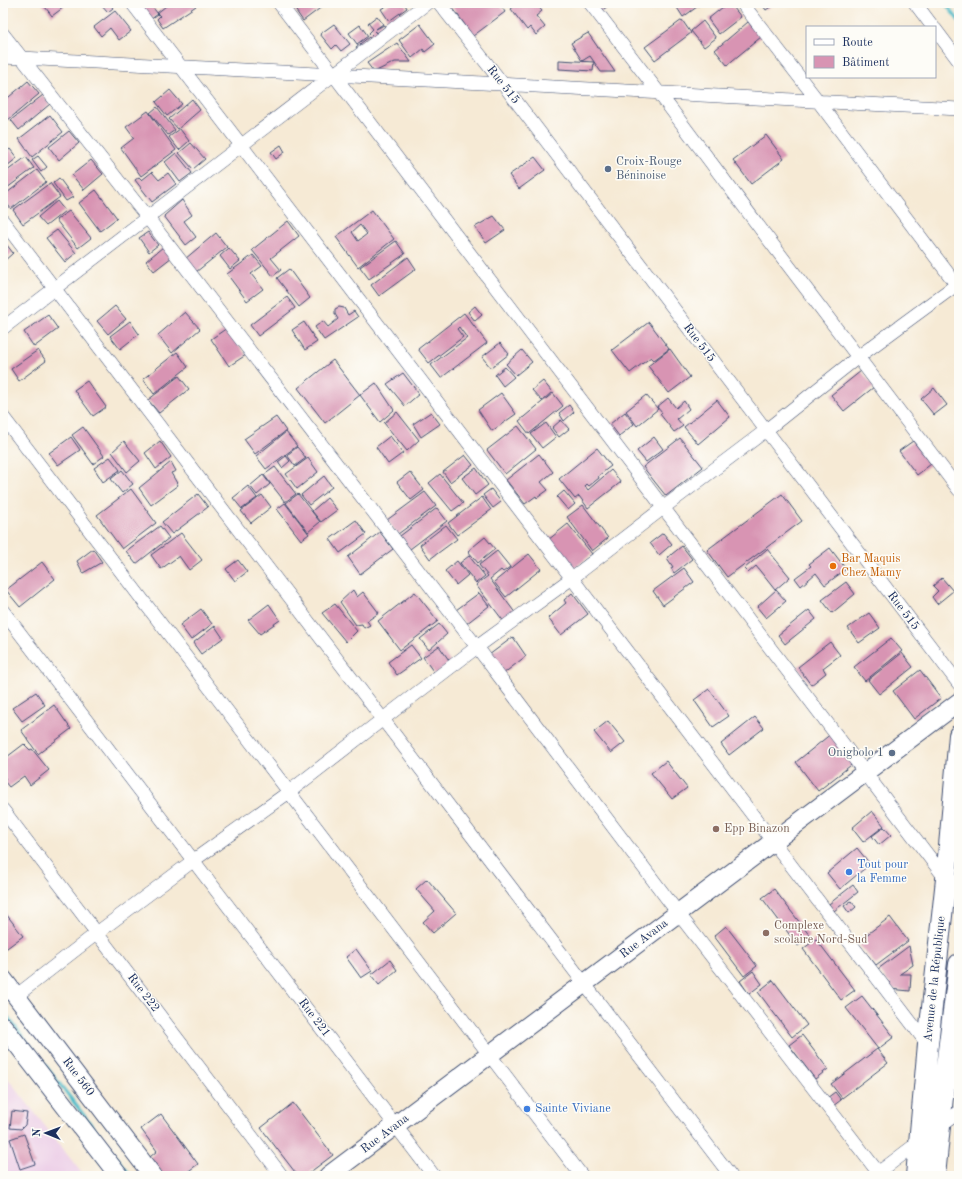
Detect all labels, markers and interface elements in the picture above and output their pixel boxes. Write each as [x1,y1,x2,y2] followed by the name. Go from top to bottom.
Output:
[806,26,936,78] legend
[842,37,873,49] text: Route
[842,57,889,69] text: Bâtiment
[484,63,522,106] street label: Rue 515
[616,156,682,182] place label: Croix-Rouge Béninoise
[603,164,613,174] marker: Croix-Rouge Béninoise
[681,321,718,365] street label: Rue 515
[841,553,902,579] place label: Bar Maquis Chez Mamy
[828,561,838,571] marker: Bar Maquis Chez Mamy
[885,589,922,633] street label: Rue 515
[828,747,884,759] place label: Onigbolo 1
[887,748,897,758] marker: Onigbolo 1
[724,823,790,835] place label: Epp Binazon
[711,824,721,834] marker: Epp Binazon
[857,859,908,885] place label: Tout pour la Femme
[844,867,854,877] marker: Tout pour la Femme
[922,915,948,1043] street label: Avenue de la République
[618,917,670,961] street label: Rue Avana
[774,920,868,946] place label: Complexe scolaire Nord-Sud
[761,928,771,938] marker: Complexe scolaire Nord-Sud
[125,972,161,1014] street label: Rue 222
[296,997,332,1039] street label: Rue 221
[60,1055,97,1099] street label: Rue 560
[535,1103,611,1115] place label: Sainte Viviane
[522,1104,532,1114] marker: Sainte Viviane
[359,1112,411,1156] street label: Rue Avana
[26,1113,66,1153] north arrow
[32,1128,43,1137] text: N

